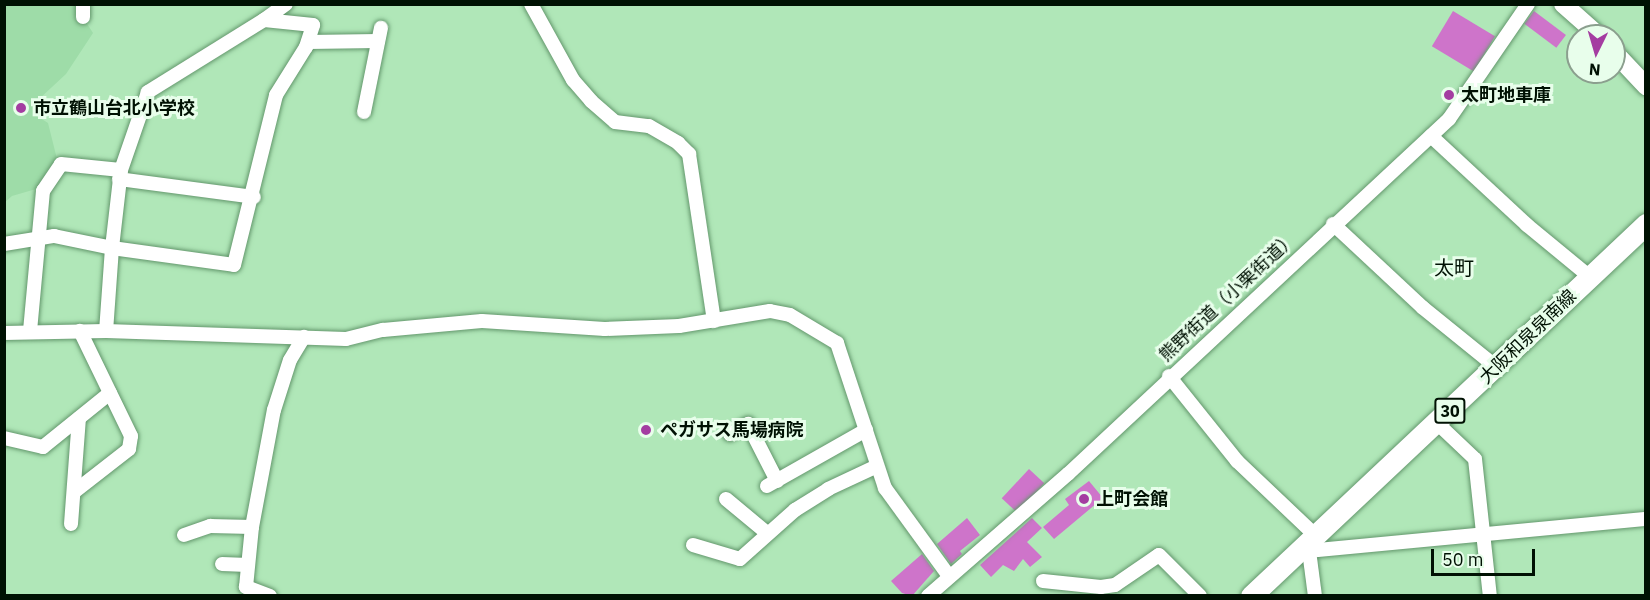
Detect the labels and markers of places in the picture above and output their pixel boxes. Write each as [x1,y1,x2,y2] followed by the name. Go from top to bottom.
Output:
[1461,84,1551,106] place label: 太町地車庫
[1442,88,1456,102] marker: 太町地車庫
[33,97,195,119] place label: 市立鶴山台北小学校
[14,101,28,115] marker: 市立鶴山台北小学校
[660,419,804,441] place label: ペガサス馬場病院
[637,421,655,439] marker: ペガサス馬場病院
[1096,488,1168,510] place label: 上町会館
[1077,492,1091,506] marker: 上町会館

